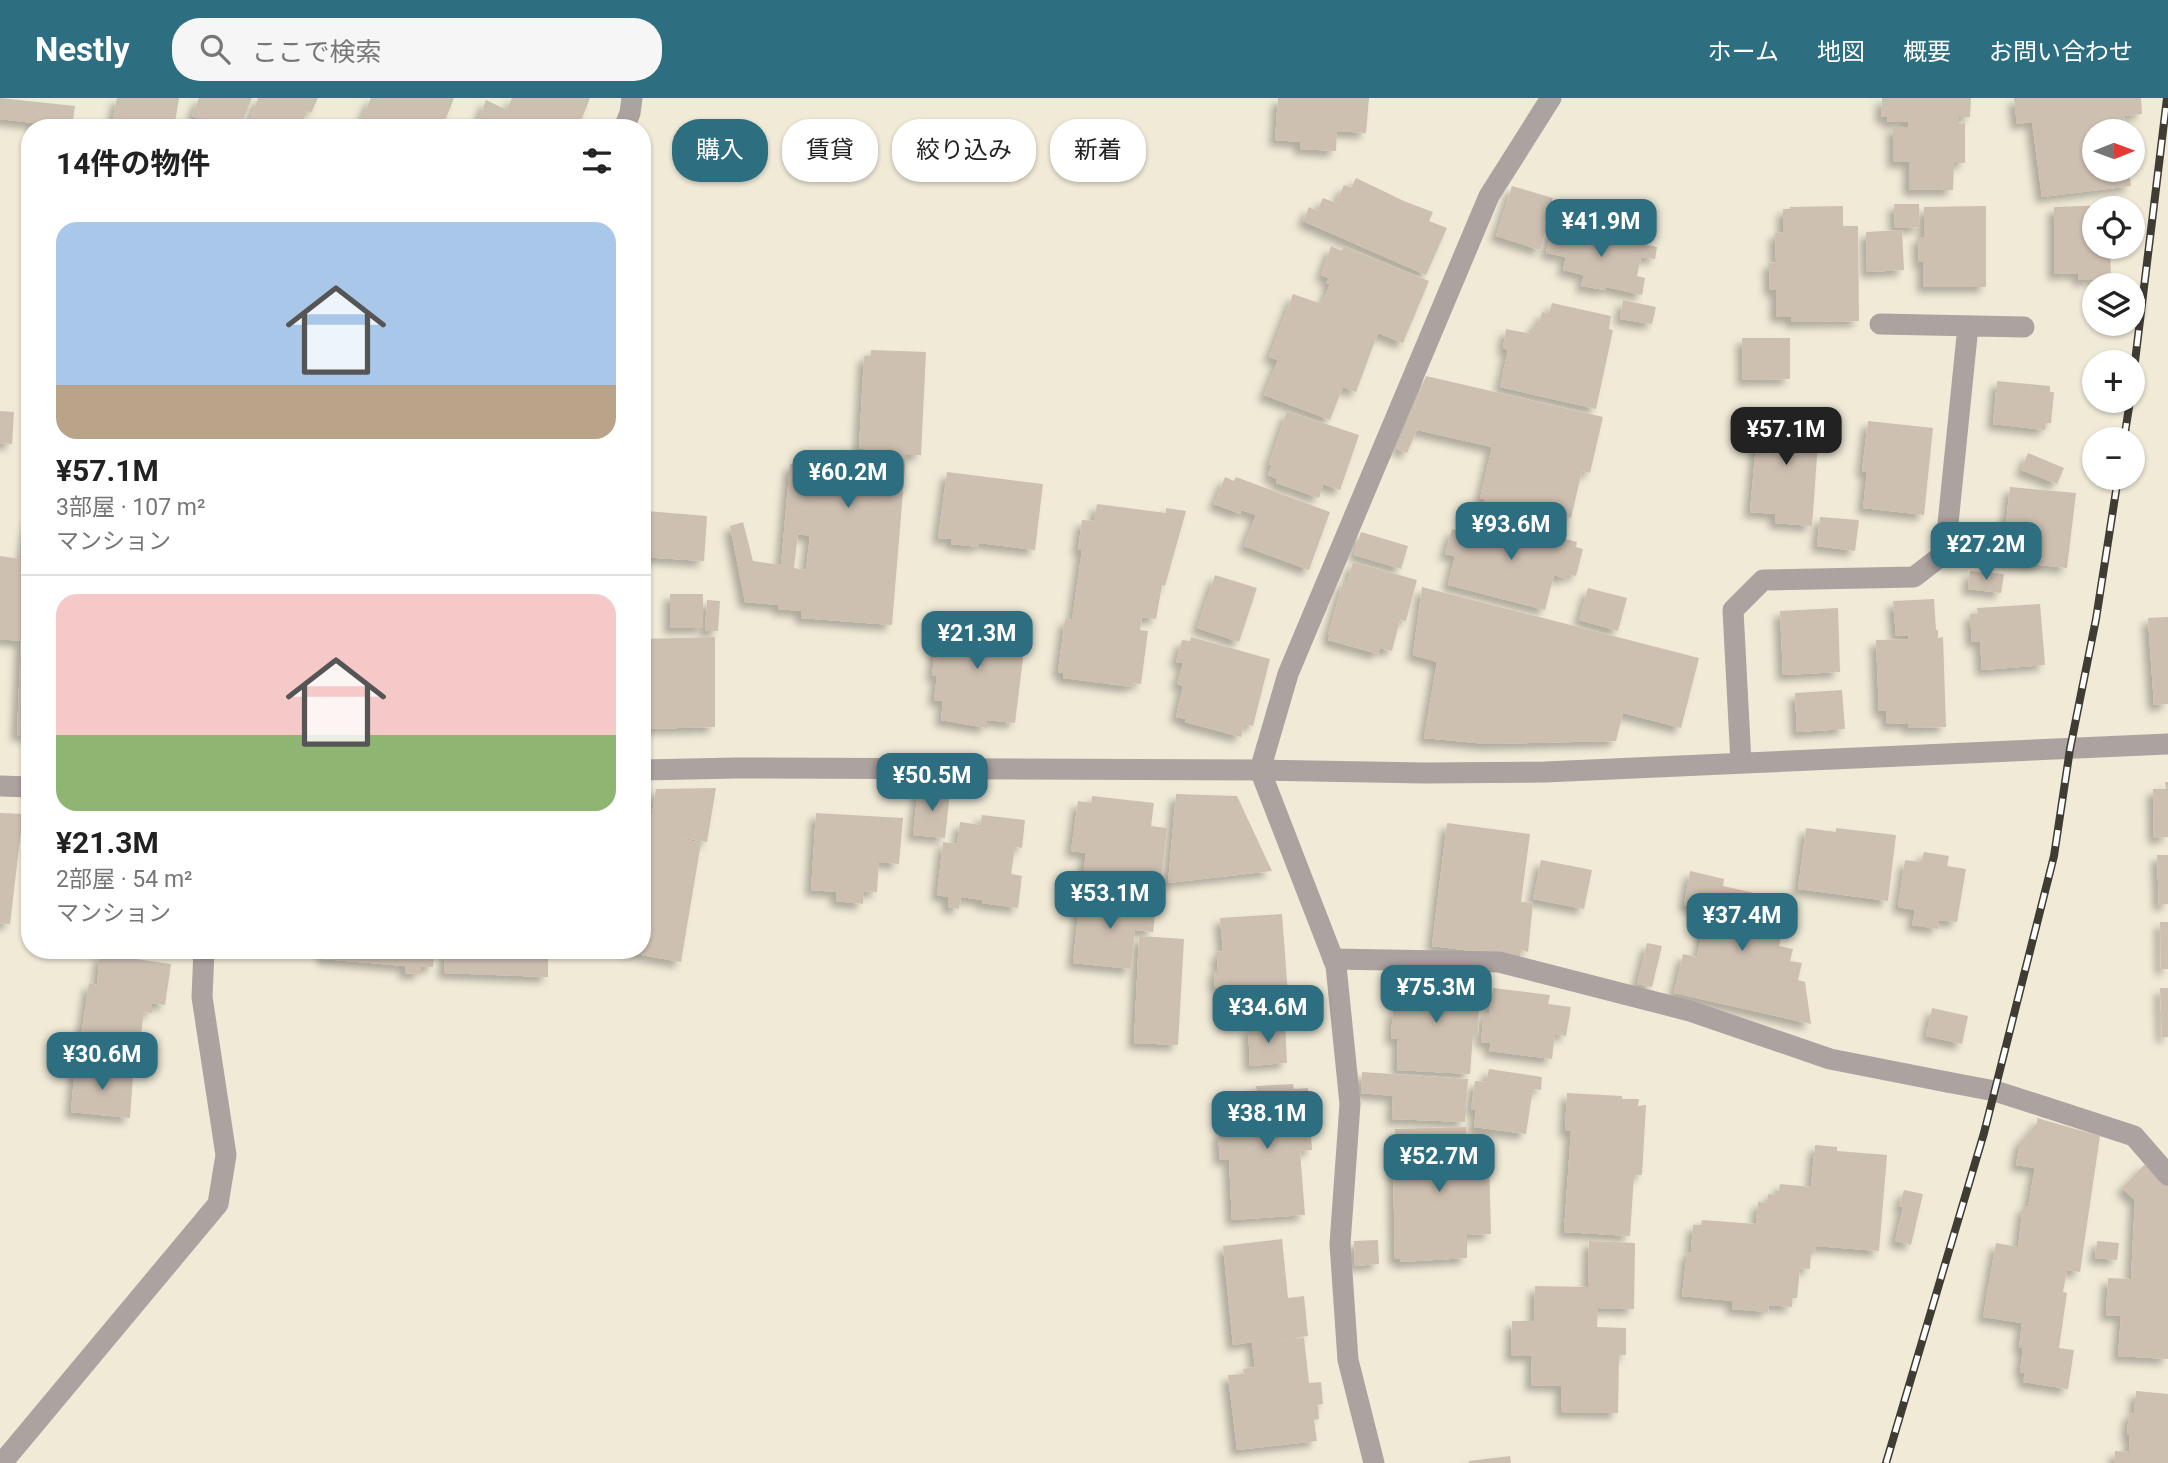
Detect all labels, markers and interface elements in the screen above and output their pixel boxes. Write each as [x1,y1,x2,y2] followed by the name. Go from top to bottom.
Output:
[172,18,662,81] search box
[35,30,130,69] text: Nestly
[196,30,234,68] icon: search
[252,37,382,67] text: ここで検索
[1708,38,1779,66] text: ホーム
[1817,38,1865,66] text: 地図
[1903,38,1951,66] text: 概要
[1989,38,2133,66] text: お問い合わせ
[672,119,768,182] chip: 購入
[782,119,878,182] chip: 賃貸
[892,119,1036,182] chip: 絞り込み
[1050,119,1146,182] chip: 新着
[2082,119,2146,182] north arrow
[2082,119,2145,490] map controls
[578,142,616,180] icon: filters
[56,146,210,181] text: 14件の物件
[2082,196,2145,259] button: locate
[1544,200,1658,259] pin: ¥41.9M
[1562,208,1640,235] text: ¥41.9M
[273,267,399,393] icon: home
[2082,273,2145,336] button: layers
[2082,350,2145,413] button: +
[1729,408,1843,467] pin: ¥57.1M
[1747,416,1825,443] text: ¥57.1M
[2082,427,2145,490] button: −
[791,450,905,510] pin: ¥60.2M
[56,453,159,488] text: ¥57.1M
[809,459,887,486] text: ¥60.2M
[56,494,205,521] text: 3部屋 · 107 m²
[1454,503,1568,562] pin: ¥93.6M
[1472,511,1550,538] text: ¥93.6M
[1929,522,2043,582] pin: ¥27.2M
[56,528,171,555] text: マンション
[1947,531,2025,558] text: ¥27.2M
[920,612,1034,671] pin: ¥21.3M
[938,620,1016,647] text: ¥21.3M
[273,639,399,765] icon: home
[875,754,989,813] pin: ¥50.5M
[893,762,971,789] text: ¥50.5M
[56,825,159,860] text: ¥21.3M
[56,866,193,893] text: 2部屋 · 54 m²
[1053,872,1167,931] pin: ¥53.1M
[1071,880,1149,907] text: ¥53.1M
[1685,894,1799,953] pin: ¥37.4M
[56,900,171,927] text: マンション
[1703,902,1781,929] text: ¥37.4M
[1379,965,1493,1025] pin: ¥75.3M
[1397,974,1475,1001] text: ¥75.3M
[1211,986,1325,1045] pin: ¥34.6M
[1229,994,1307,1021] text: ¥34.6M
[45,1032,159,1092] pin: ¥30.6M
[63,1041,141,1068] text: ¥30.6M
[1210,1091,1324,1151] pin: ¥38.1M
[1228,1100,1306,1127] text: ¥38.1M
[1382,1134,1496,1194] pin: ¥52.7M
[1400,1143,1478,1170] text: ¥52.7M

